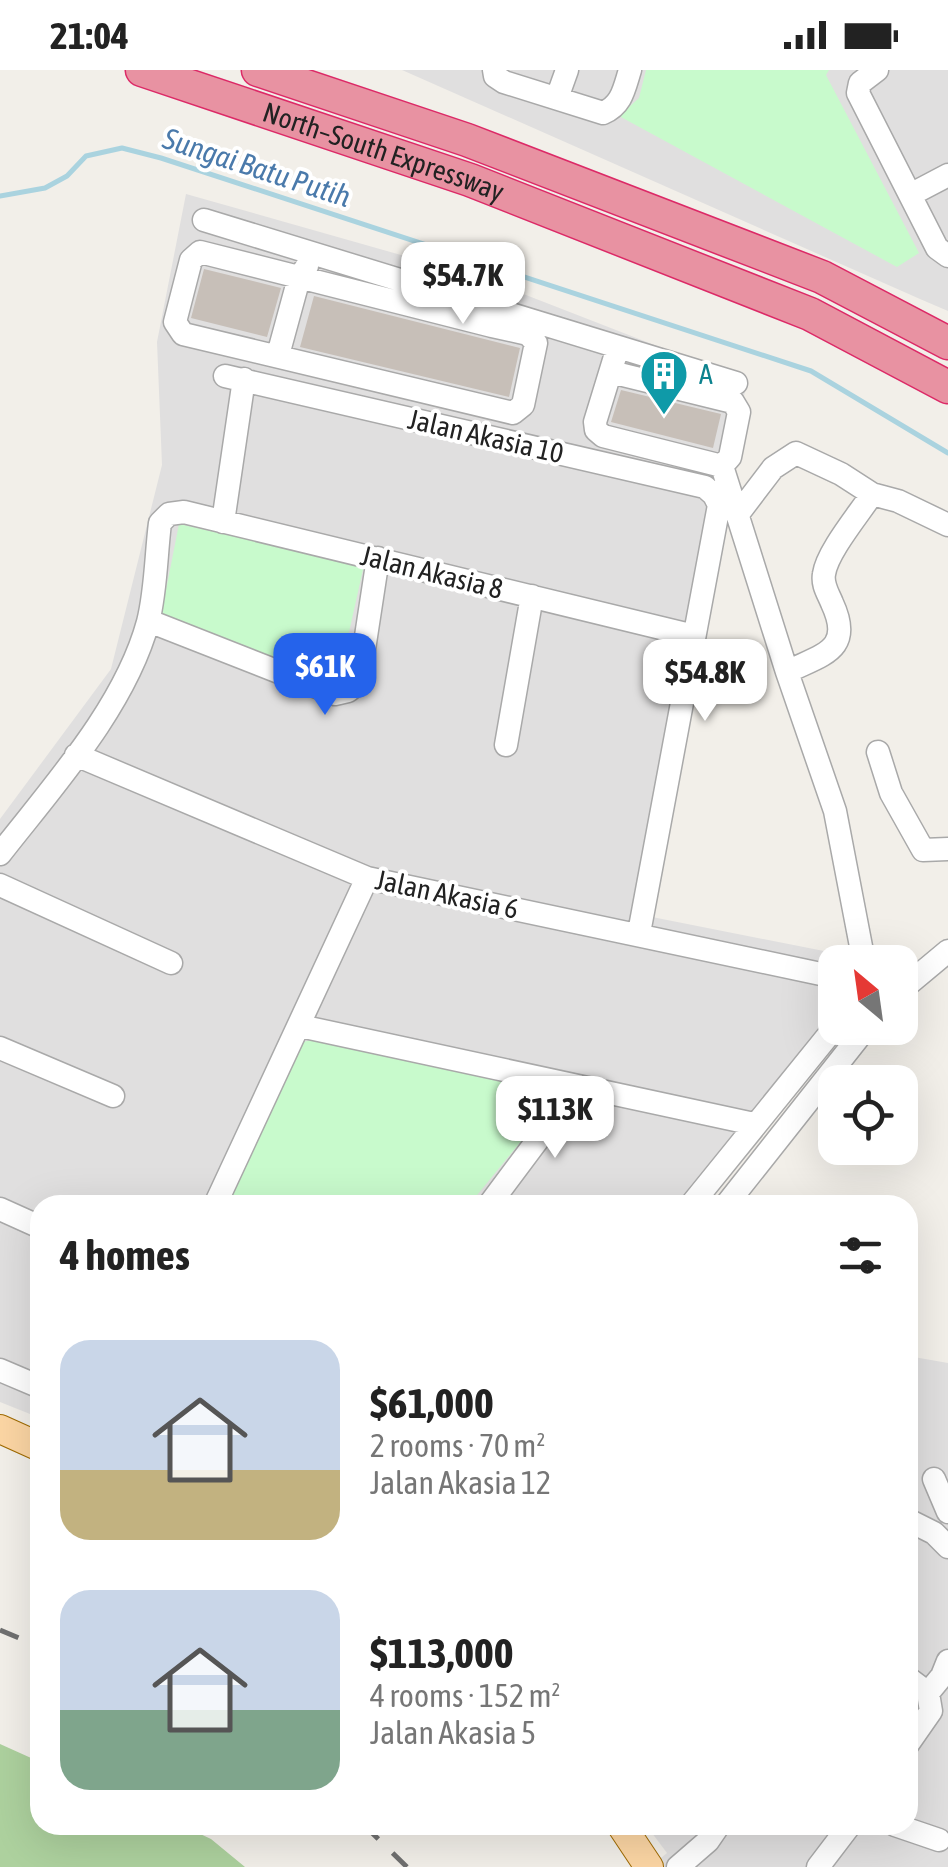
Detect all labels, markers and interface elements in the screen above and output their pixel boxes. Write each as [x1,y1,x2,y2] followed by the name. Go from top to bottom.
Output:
[50,14,129,57] text: 21:04
[259,96,509,208] street label: North–South Expressway
[158,120,355,213] water label: Sungai Batu Putih
[382,242,544,327] pin: $54.7K
[423,256,503,293] text: $54.7K
[638,348,690,416] building icon: A
[699,358,713,390] place label: A
[405,403,567,469] street label: Jalan Akasia 10
[358,539,506,605] street label: Jalan Akasia 8
[266,633,384,718] pin: $61K
[624,639,786,724] pin: $54.8K
[295,647,355,684] text: $61K
[665,653,745,690] text: $54.8K
[373,863,521,925] street label: Jalan Akasia 6
[818,945,918,1045] north arrow
[818,945,918,1165] map controls
[818,1065,918,1165] button: locate
[485,1076,625,1161] pin: $113K
[518,1090,592,1127] text: $113K
[833,1228,888,1283] icon: filters
[60,1231,190,1279] text: 4 homes
[370,1379,494,1427] text: $61,000
[140,1380,260,1500] icon: home
[370,1427,545,1464] text: 2 rooms · 70 m²
[370,1464,551,1501] text: Jalan Akasia 12
[370,1629,514,1677] text: $113,000
[140,1630,260,1750] icon: home
[370,1677,560,1714] text: 4 rooms · 152 m²
[370,1714,536,1751] text: Jalan Akasia 5

